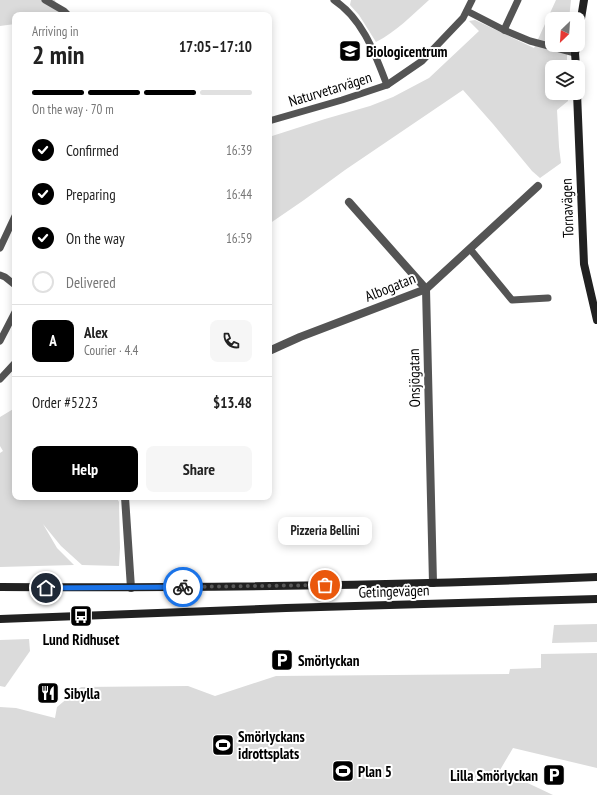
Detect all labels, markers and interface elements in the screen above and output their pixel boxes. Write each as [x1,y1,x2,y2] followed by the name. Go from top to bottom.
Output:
[545,12,585,52] north arrow
[545,12,585,100] map controls
[32,23,79,40] text: Arriving in
[179,37,252,56] text: 17:05–17:10
[32,38,85,71] text: 2 min
[337,38,363,64] school or university icon: Biologicentrum
[366,42,447,61] place label: Biologicentrum
[545,60,585,100] button: layers
[286,67,374,111] street label: Naturvetarvägen
[32,101,114,118] text: On the way · 70 m
[32,139,54,161] icon: check
[66,141,119,160] text: Confirmed
[226,142,252,159] text: 16:39
[556,178,578,238] street label: Tornavägen
[32,183,54,205] icon: check
[66,185,116,204] text: Preparing
[226,186,252,203] text: 16:44
[32,227,54,249] icon: check
[66,229,125,248] text: On the way
[226,230,252,247] text: 16:59
[362,268,418,306] street label: Albogatan
[66,273,116,292] text: Delivered
[210,320,252,362] button: phone
[84,323,108,342] text: Alex
[49,331,57,350] text: A
[84,342,138,359] text: Courier · 4.4
[404,348,424,408] street label: Onsjögatan
[32,393,98,412] text: Order #5223
[213,393,252,412] text: $13.48
[32,446,138,492] button: Help
[146,446,252,492] button: Share
[278,517,372,545] callout: Pizzeria Bellini
[290,522,360,539] text: Pizzeria Bellini
[163,567,203,607] courier
[308,568,342,602] pin
[29,571,63,605] pin
[314,574,336,596] icon: bag
[172,576,194,598] icon: bike
[35,577,57,599] icon: home
[358,580,430,602] street label: Getingevägen
[68,603,94,629] bus stop icon: Lund Ridhuset
[43,630,120,649] place label: Lund Ridhuset
[269,647,295,673] parking icon: Smörlyckan
[298,651,360,670] place label: Smörlyckan
[35,680,61,706] restaurant icon: Sibylla
[64,684,100,703] place label: Sibylla
[238,727,305,763] place label: Smörlyckans idrottsplats
[210,732,236,758] sports icon: Smörlyckans idrottsplats
[330,758,356,784] sports icon: Plan 5
[358,762,392,781] place label: Plan 5
[541,762,567,788] parking icon: Lilla Smörlyckan
[450,766,538,785] place label: Lilla Smörlyckan

